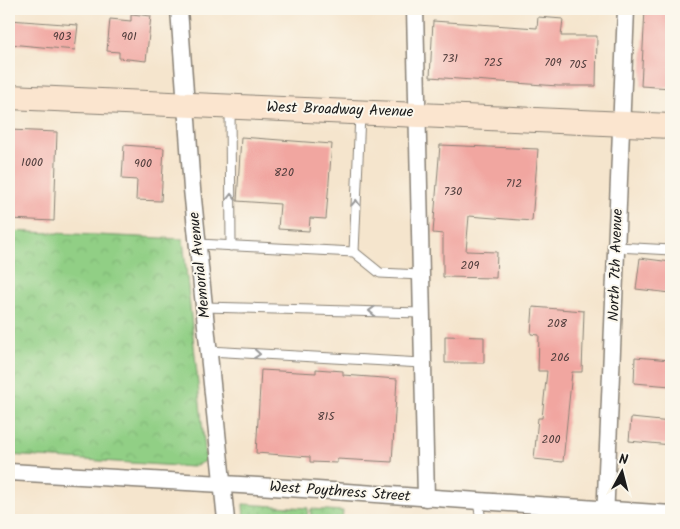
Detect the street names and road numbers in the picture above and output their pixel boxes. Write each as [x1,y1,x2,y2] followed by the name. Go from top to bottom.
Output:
[266,95,414,125] street label: West Broadway Avenue
[602,208,630,322] street label: North 7th Avenue
[182,210,218,319] street label: Memorial Avenue
[269,475,411,509] street label: West Poythress Street

